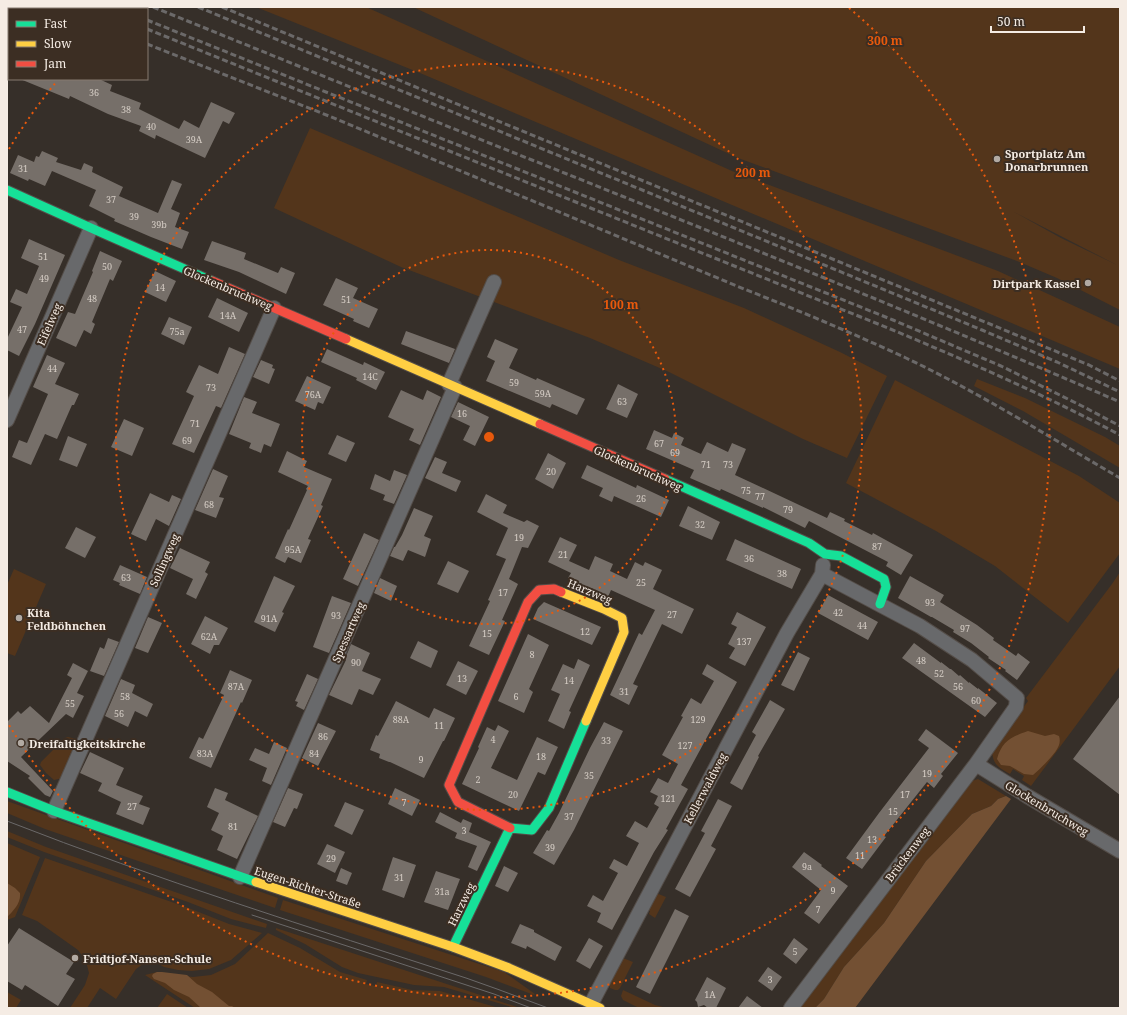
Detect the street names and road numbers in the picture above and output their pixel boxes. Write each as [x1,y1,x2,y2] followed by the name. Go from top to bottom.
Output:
[181,263,275,313] street label: Glockenbruchweg
[33,300,65,348] street label: Eifelweg
[592,442,684,494] street label: Glockenbruchweg
[146,531,182,589] street label: Sollingweg
[565,575,615,607] street label: Harzweg
[328,599,368,665] street label: Spessartweg
[680,750,730,826] street label: Kellerwaldweg
[1002,777,1092,839] street label: Glockenbruchweg
[881,823,933,885] street label: Brückenweg
[253,863,364,911] street label: Eugen-Richter-Straße
[444,880,478,928] street label: Harzweg

